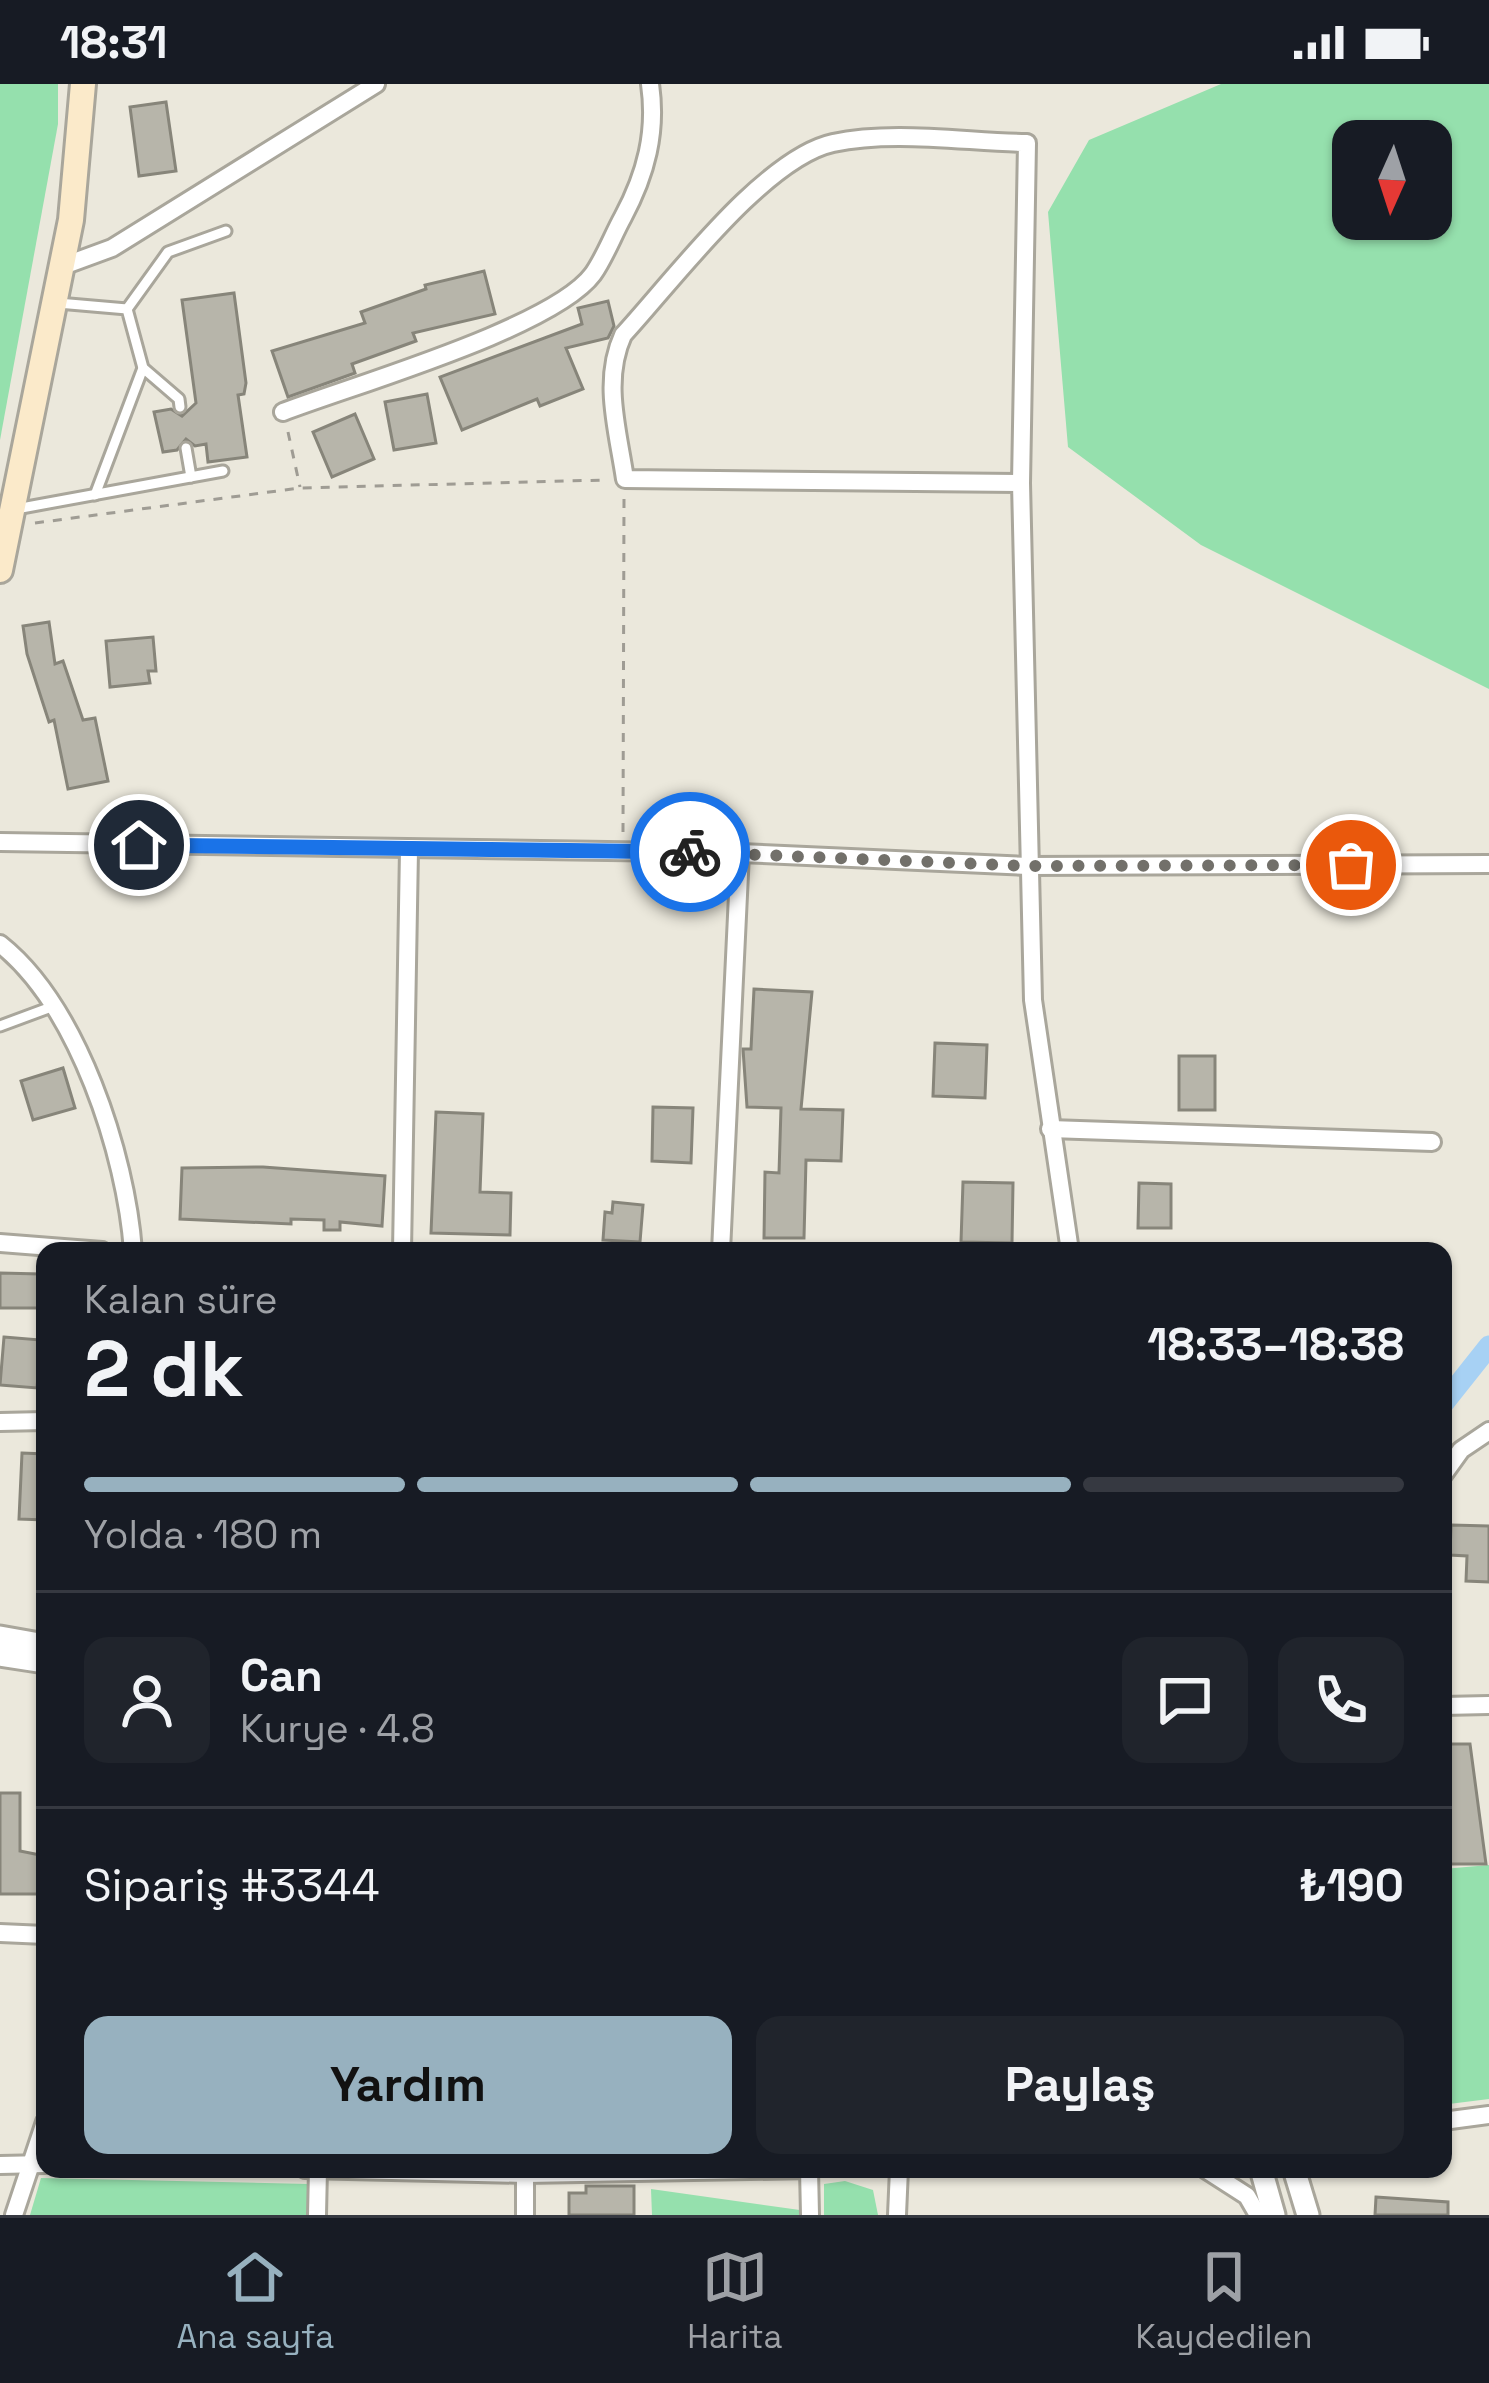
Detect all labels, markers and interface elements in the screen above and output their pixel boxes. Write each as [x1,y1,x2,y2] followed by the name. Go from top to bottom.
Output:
[60,14,168,71] text: 18:31
[1332,120,1452,240] north arrow
[1332,120,1452,240] map controls
[630,792,750,912] courier
[88,794,190,896] pin
[106,812,172,878] icon: home
[1300,814,1402,916] pin
[657,819,723,885] icon: bike
[1318,832,1384,898] icon: bag
[84,1275,278,1324] text: Kalan süre
[1147,1316,1404,1373] text: 18:33–18:38
[84,1319,244,1419] text: 2 dk
[84,1510,322,1559] text: Yolda · 180 m
[84,1637,210,1763] button: person
[1122,1637,1248,1763] button: chat
[1278,1637,1404,1763] button: phone
[240,1647,323,1704] text: Can
[240,1704,435,1753] text: Kurye · 4.8
[84,1857,380,1914] text: Sipariş #3344
[1299,1857,1404,1914] text: ₺190
[84,2016,732,2154] button: Yardım
[756,2016,1404,2154] button: Paylaş
[177,2244,334,2358] tab: Ana sayfa
[687,2244,783,2358] tab: Harita
[1136,2244,1312,2358] tab: Kaydedilen

